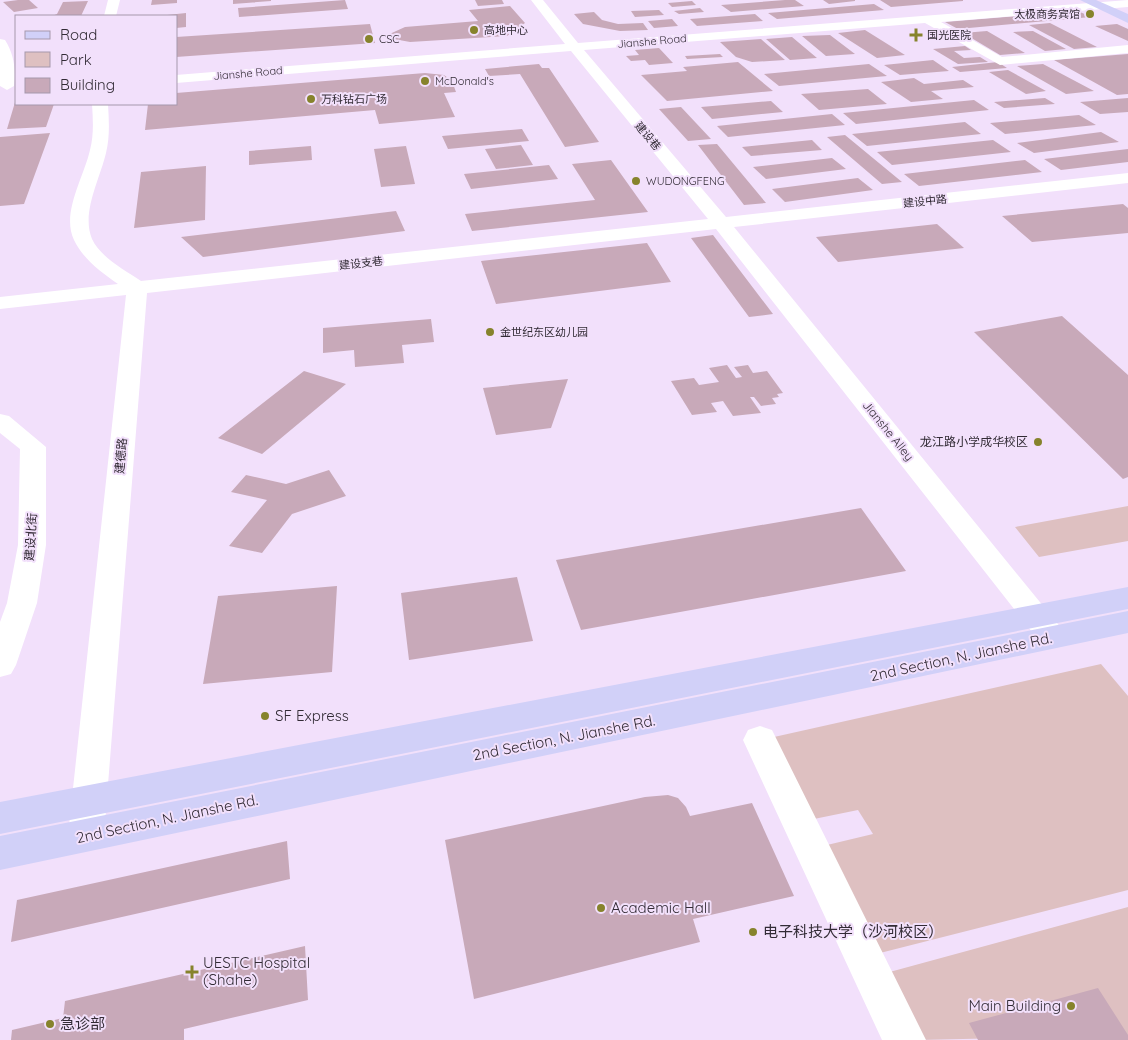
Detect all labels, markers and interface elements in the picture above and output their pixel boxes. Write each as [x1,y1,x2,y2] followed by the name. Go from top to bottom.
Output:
[1014,7,1080,21] place label: 太极商务宾馆
[1084,8,1096,20] marker: 太极商务宾馆
[15,15,178,105] legend
[484,23,528,37] place label: 高地中心
[468,24,480,36] marker: 高地中心
[60,25,97,44] text: Road
[909,28,923,42] marker: 国光医院
[927,28,971,42] place label: 国光医院
[617,31,687,51] street label: Jianshe Road
[379,32,400,46] place label: CSC
[363,33,375,45] marker: CSC
[60,50,92,69] text: Park
[213,63,283,83] street label: Jianshe Road
[435,74,494,88] place label: McDonald's
[60,75,115,94] text: Building
[419,75,431,87] marker: McDonald's
[321,92,387,106] place label: 万科钻石广场
[305,93,317,105] marker: 万科钻石广场
[632,119,664,153] street label: 建设巷
[646,174,725,188] place label: WUDONGFENG
[630,175,642,187] marker: WUDONGFENG
[902,192,948,210] street label: 建设中路
[338,254,384,272] street label: 建设支巷
[500,325,588,339] place label: 金世纪东区幼儿园
[484,326,496,338] marker: 金世纪东区幼儿园
[860,398,917,464] street label: Jianshe Alley
[920,434,1028,449] place label: 龙江路小学成华校区
[1032,436,1044,448] marker: 龙江路小学成华校区
[111,437,130,475] street label: 建德路
[21,512,40,561] street label: 建设北街
[868,628,1053,685] street label: 2nd Section, N. Jianshe Rd.
[275,706,349,725] place label: SF Express
[259,710,271,722] marker: SF Express
[471,711,657,764] street label: 2nd Section, N. Jianshe Rd.
[74,790,259,847] street label: 2nd Section, N. Jianshe Rd.
[611,898,711,917] place label: Academic Hall
[595,902,607,914] marker: Academic Hall
[763,922,943,941] place label: 电子科技大学（沙河校区）
[747,926,759,938] marker: 电子科技大学（沙河校区）
[203,953,310,989] place label: UESTC Hospital (Shahe)
[185,965,199,979] marker: UESTC Hospital (Shahe)
[968,996,1061,1015] place label: Main Building
[1065,1000,1077,1012] marker: Main Building
[60,1014,105,1033] place label: 急诊部
[44,1018,56,1030] marker: 急诊部

